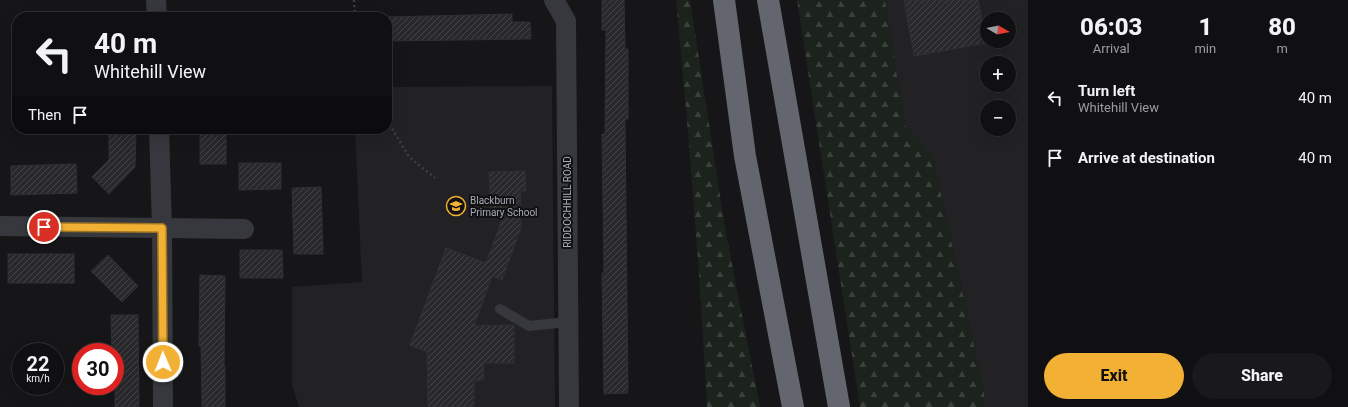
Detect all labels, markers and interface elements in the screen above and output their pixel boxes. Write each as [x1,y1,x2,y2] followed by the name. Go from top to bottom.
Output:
[980,12,1016,48] north arrow
[980,12,1016,136] map controls
[1080,13,1142,41] text: 06:03
[1198,13,1212,41] text: 1
[1268,13,1296,41] text: 80
[94,27,157,60] text: 40 m
[28,28,80,80] icon: left
[1093,41,1130,56] text: Arrival
[1194,41,1216,56] text: min
[1276,41,1288,56] text: m
[980,56,1016,92] button: +
[94,61,206,82] text: Whitehill View
[1078,82,1135,100] text: Turn left
[1044,87,1066,109] icon: left
[1298,89,1332,107] text: 40 m
[980,100,1016,136] button: −
[1078,100,1159,115] text: Whitehill View
[69,104,91,126] icon: arrive
[28,106,61,124] text: Then
[1044,147,1066,169] icon: arrive
[1078,149,1215,167] text: Arrive at destination
[1298,149,1332,167] text: 40 m
[562,156,573,248] street label: RIDDOCHHILL ROAD
[445,195,467,217] school or university icon: Blackburn Primary School
[470,195,538,218] place label: Blackburn Primary School
[27,210,61,244] pin
[33,216,55,238] icon: arrive
[142,341,184,383] position arrow
[72,343,124,395] speed limit sign: 30
[27,352,49,376] text: 22
[1044,353,1184,399] button: Exit
[1192,353,1332,399] button: Share
[26,373,50,384] text: km/h

